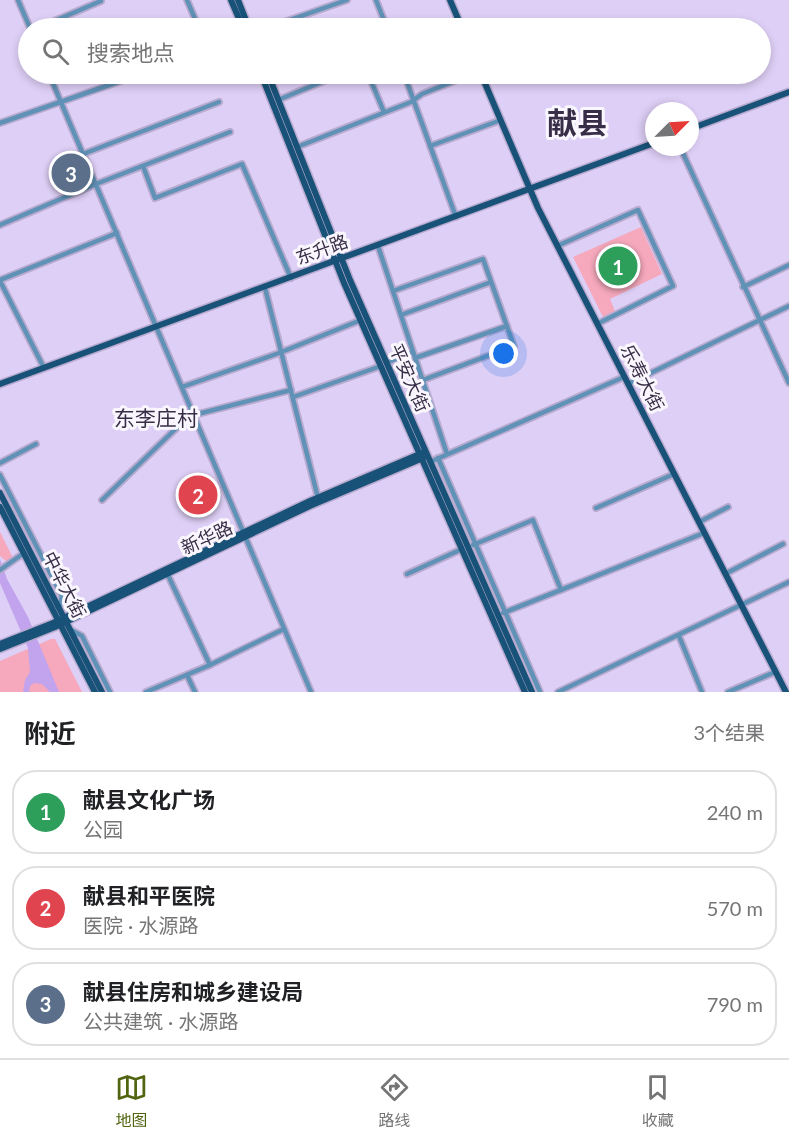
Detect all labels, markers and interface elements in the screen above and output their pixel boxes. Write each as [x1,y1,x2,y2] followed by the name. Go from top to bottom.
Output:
[18,18,771,84] search box
[39,35,72,68] icon: search
[87,39,175,66] text: 搜索地点
[645,102,699,156] north arrow
[547,104,607,140] district label: 献县
[52,150,90,195] pin: 3
[293,229,351,269] street label: 东升路
[598,244,638,288] pin: 1
[489,339,518,368] your location
[385,340,435,415] street label: 平安大街
[617,340,669,415] street label: 乐寿大街
[114,405,198,430] district label: 东李庄村
[178,472,218,518] pin: 2
[177,516,236,558] street label: 新华路
[39,547,91,622] street label: 中华大街
[24,717,76,749] text: 附近
[693,720,765,744] text: 3个结果
[83,786,215,813] text: 献县文化广场
[40,800,51,824] text: 1
[707,800,763,824] text: 240 m
[83,817,123,841] text: 公园
[83,882,215,909] text: 献县和平医院
[40,896,51,920] text: 2
[707,896,763,920] text: 570 m
[83,913,198,937] text: 医院 · 水源路
[83,978,303,1005] text: 献县住房和城乡建设局
[40,992,51,1016] text: 3
[707,992,763,1016] text: 790 m
[83,1009,238,1033] text: 公共建筑 · 水源路
[115,1071,148,1131] tab: 地图
[378,1071,411,1131] tab: 路线
[641,1071,674,1131] tab: 收藏

